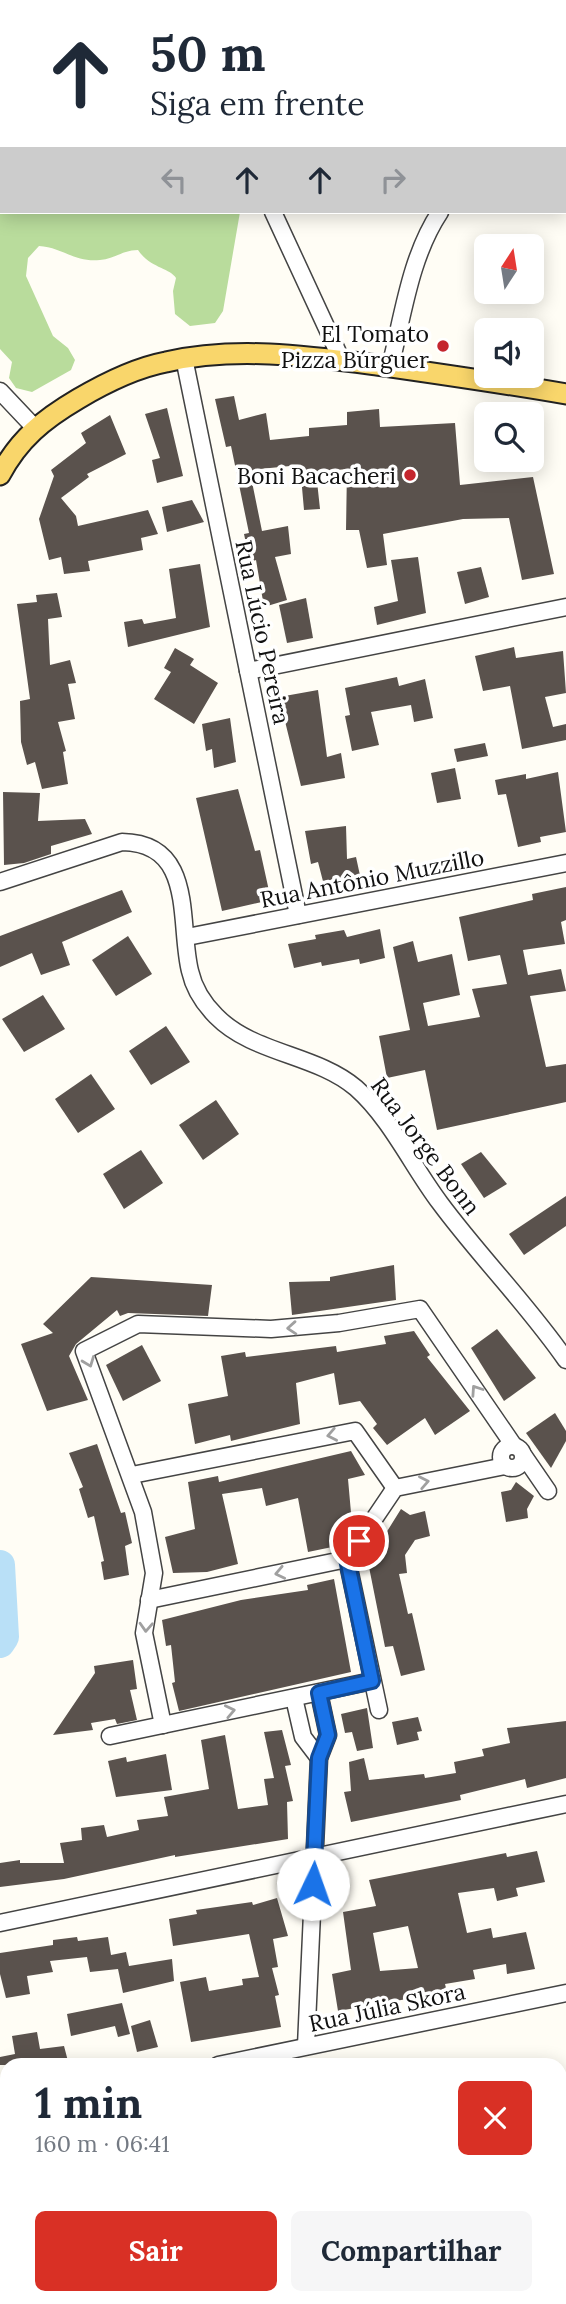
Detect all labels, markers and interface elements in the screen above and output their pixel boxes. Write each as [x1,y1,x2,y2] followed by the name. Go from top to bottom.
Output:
[150,22,266,84] text: 50 m
[35,28,126,119] icon: ahead
[150,83,365,124] text: Siga em frente
[155,161,193,199] icon: left
[228,161,266,199] icon: ahead
[301,161,339,199] icon: ahead
[374,161,412,199] icon: right
[474,234,544,304] north arrow
[474,234,544,472] map controls
[474,318,544,388] button: sound
[281,319,429,374] place label: El Tomato Pizza Búrguer
[435,338,451,354] marker: El Tomato Pizza Búrguer
[474,402,544,472] button: search
[237,461,396,490] place label: Boni Bacacheri
[402,467,418,483] marker: Boni Bacacheri
[229,537,297,727] street label: Rua Lúcio Pereira
[258,842,486,914] street label: Rua Antônio Muzzillo
[365,1072,487,1221] street label: Rua Jorge Bonn
[287,1320,298,1335] one-way arrow
[80,1356,94,1368] one-way arrow
[472,1385,484,1398] one-way arrow
[326,1427,338,1442] one-way arrow
[418,1476,430,1491] one-way arrow
[329,1511,389,1571] pin
[340,1522,378,1560] icon: arrive
[274,1564,286,1579] one-way arrow
[138,1622,153,1633] one-way arrow
[224,1705,236,1719] one-way arrow
[276,1847,350,1921] position arrow
[306,1976,468,2038] street label: Rua Júlia Skora
[35,2076,142,2130] text: 1 min
[458,2081,532,2155] button: close
[35,2129,170,2158] text: 160 m · 06:41
[35,2211,277,2291] button: Sair
[291,2211,532,2291] button: Compartilhar

